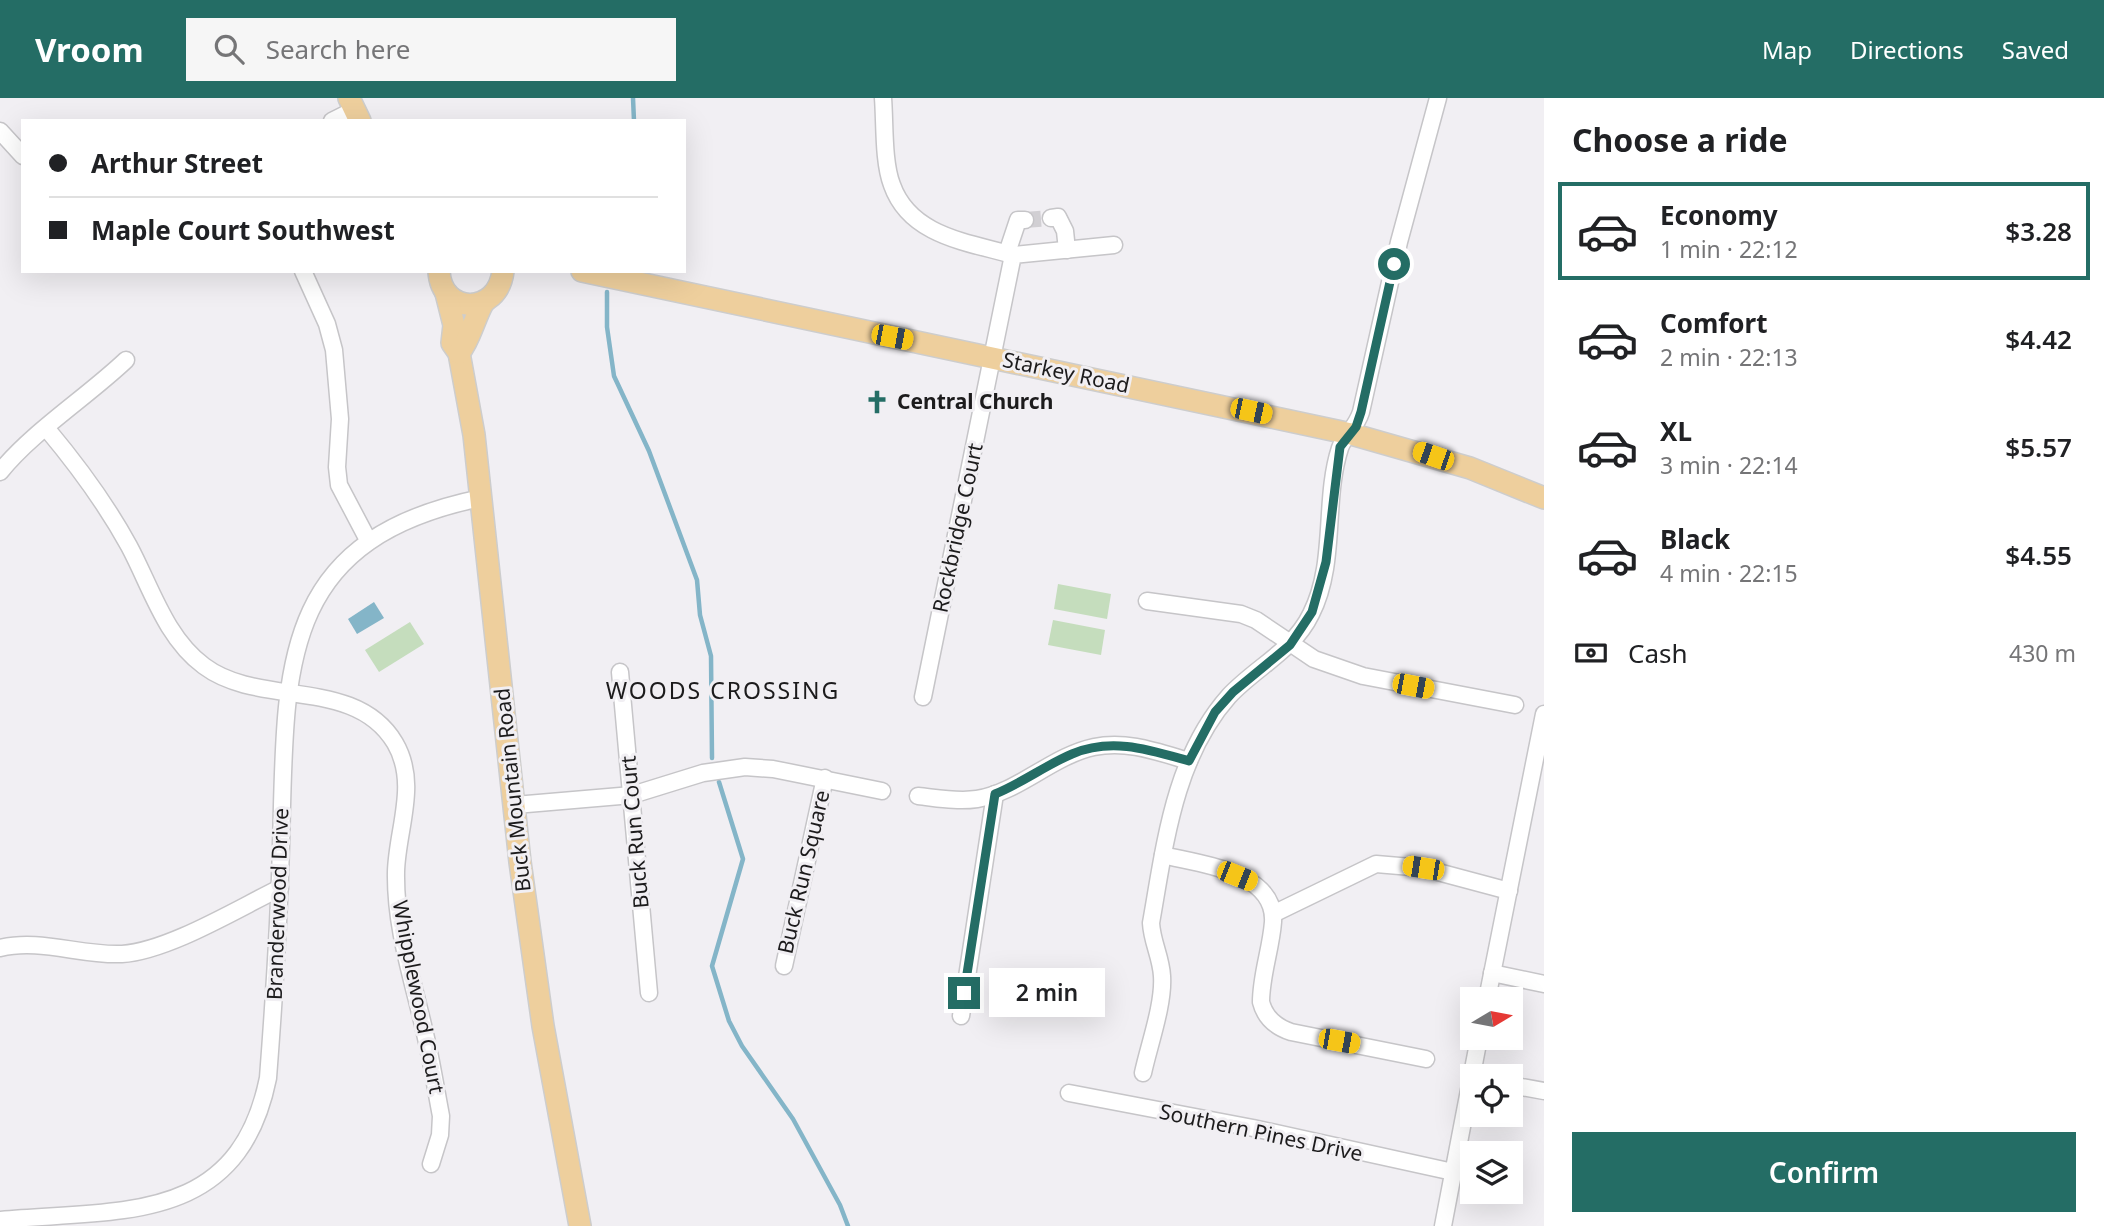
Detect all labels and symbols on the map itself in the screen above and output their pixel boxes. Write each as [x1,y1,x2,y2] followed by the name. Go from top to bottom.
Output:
[1378,248,1410,280] route start
[870,323,915,351] car
[1000,345,1132,399] street label: Starkey Road
[897,387,1053,415] place label: Central Church
[863,388,891,416] church icon: Central Church
[1229,396,1274,426] car
[1410,439,1457,473] car
[925,440,989,615] street label: Rockbridge Court
[1391,672,1436,700] car
[606,674,840,706] district label: WOODS CROSSING
[487,687,537,893] street label: Buck Mountain Road
[613,754,655,910] street label: Buck Run Court
[771,787,835,956] street label: Buck Run Square
[260,807,294,1001] street label: Branderwood Drive
[1401,854,1446,882] car
[1214,858,1261,894] car
[387,898,452,1096] street label: Whipplewood Court
[988,968,1104,1018] callout: 2 min
[948,977,980,1009] route end
[1460,987,1522,1050] north arrow
[1317,1027,1362,1055] car
[1157,1097,1365,1167] street label: Southern Pines Drive

